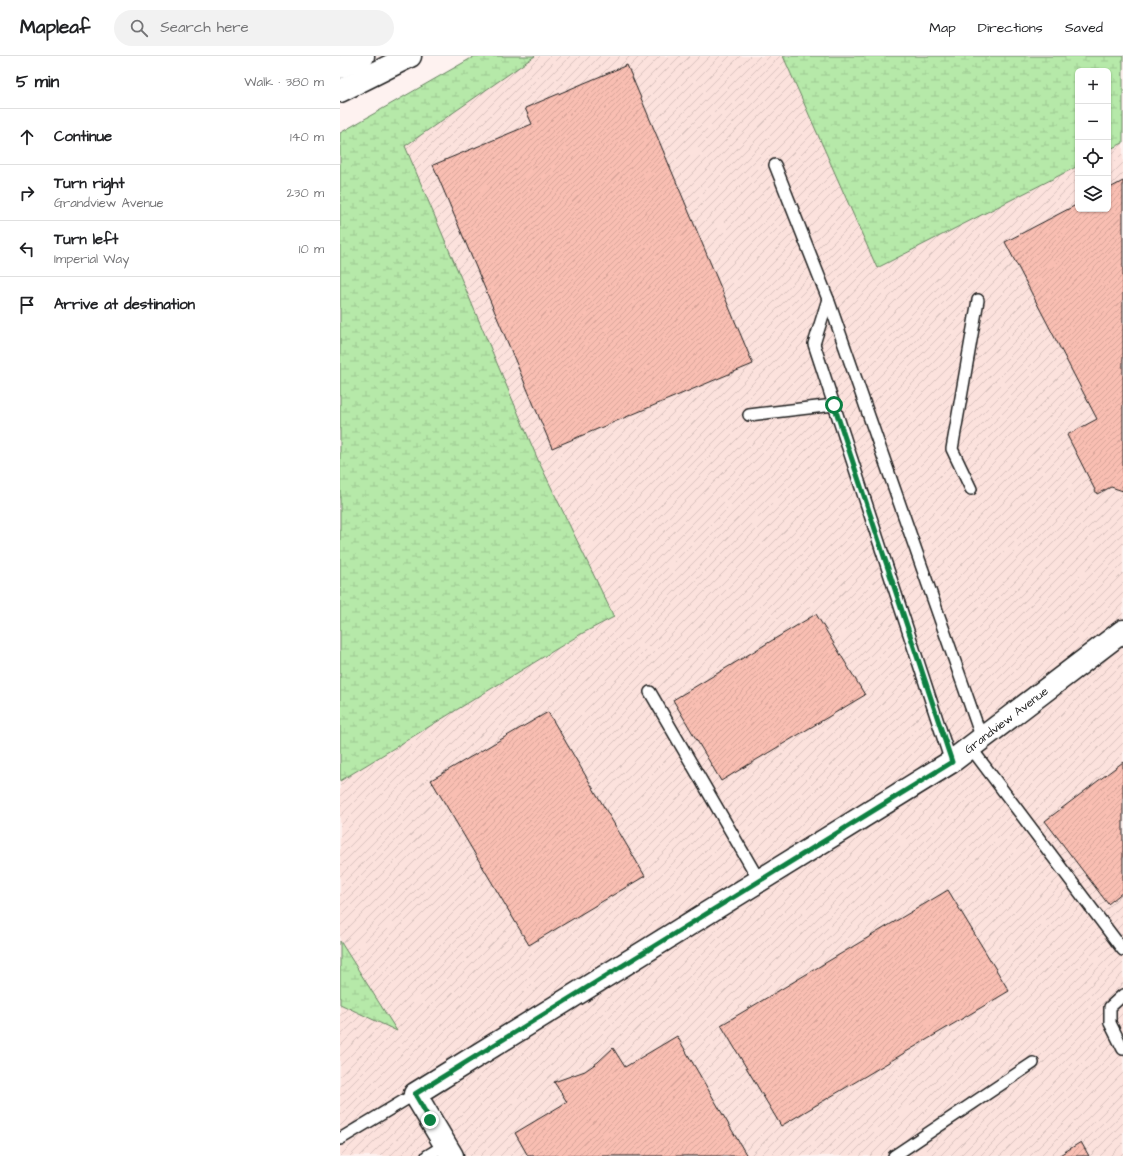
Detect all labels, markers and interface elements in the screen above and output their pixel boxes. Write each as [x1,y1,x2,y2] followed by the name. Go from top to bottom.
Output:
[114,10,394,46] search box
[20,14,90,41] text: Mapleaf
[128,17,150,39] icon: search
[160,17,249,38] text: Search here
[929,18,956,38] text: Map
[978,18,1043,38] text: Directions
[1065,18,1103,38] text: Saved
[1075,68,1111,212] map controls
[1075,68,1111,104] button: +
[16,70,59,94] text: 5 min
[244,73,324,91] text: Walk · 380 m
[1075,104,1111,140] button: −
[16,126,38,148] icon: ahead
[54,126,112,147] text: Continue
[290,128,324,146] text: 140 m
[1075,140,1111,176] button: locate
[54,173,125,194] text: Turn right
[1075,176,1111,212] button: layers
[16,182,38,204] icon: right
[286,184,324,202] text: 230 m
[54,194,164,212] text: Grandview Avenue
[54,229,118,250] text: Turn left
[16,238,38,260] icon: left
[299,240,324,258] text: 10 m
[54,250,129,268] text: Imperial Way
[16,294,38,316] icon: arrive
[54,294,195,315] text: Arrive at destination
[825,396,843,414] route start
[961,682,1052,757] street label: Grandview Avenue
[421,1111,439,1129] route end

